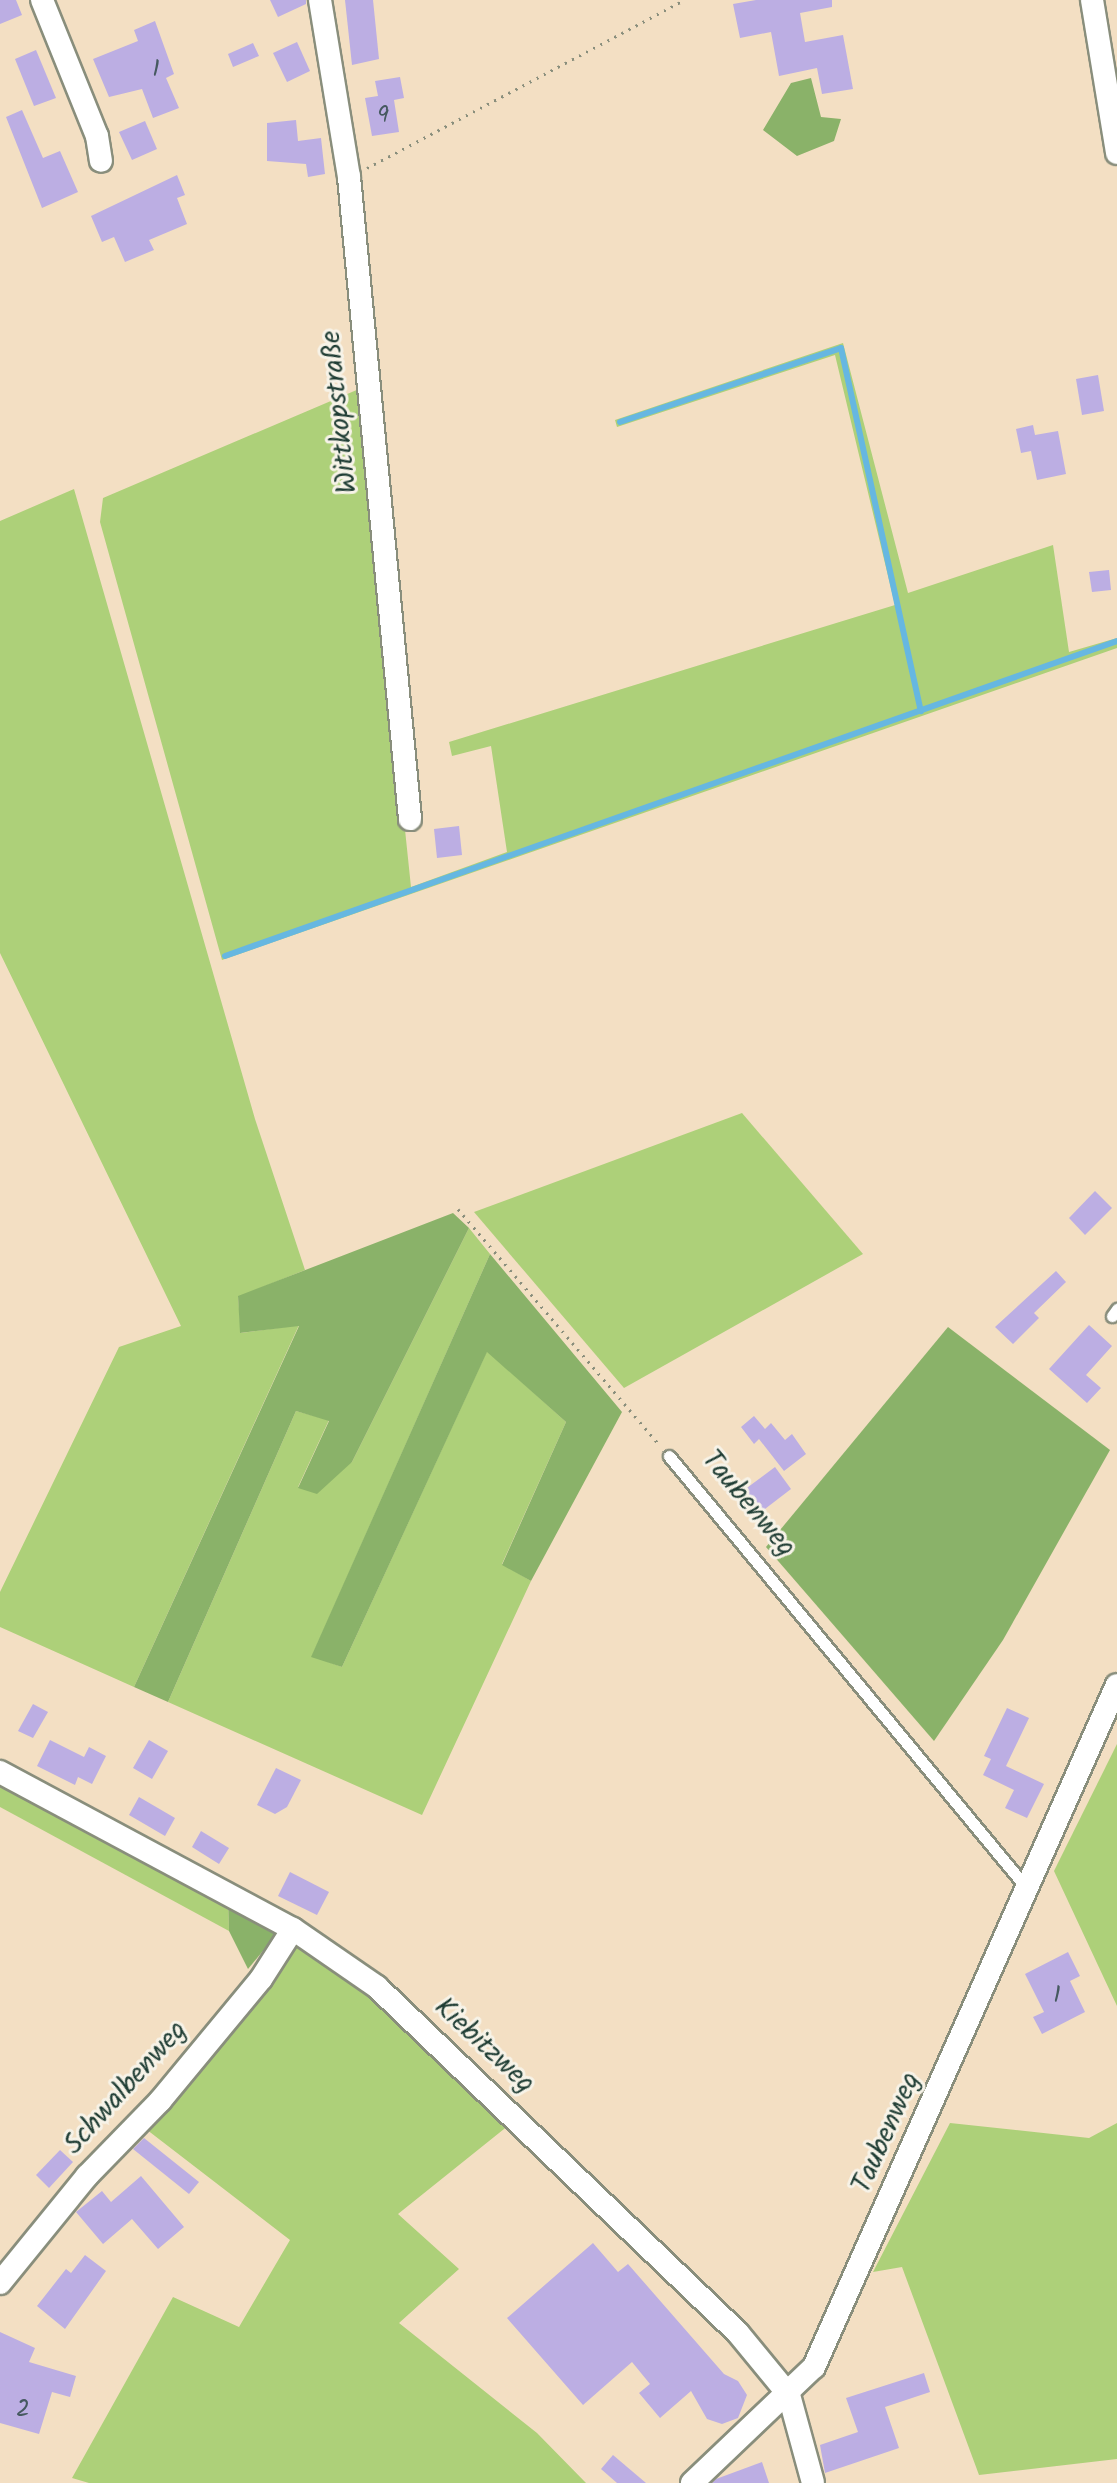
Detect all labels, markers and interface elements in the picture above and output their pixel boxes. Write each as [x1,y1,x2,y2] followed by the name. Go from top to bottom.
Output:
[152,56,160,84] house number: 1
[377,102,389,130] house number: 9
[315,329,365,495] street label: Wittkopstraße
[694,1444,802,1564] street label: Taubenweg
[1053,1982,1061,2010] house number: 1
[427,1991,541,2101] street label: Kiebitzweg
[57,2014,195,2162] street label: Schwalbenweg
[846,2067,928,2199] street label: Taubenweg
[16,2396,30,2424] house number: 2

